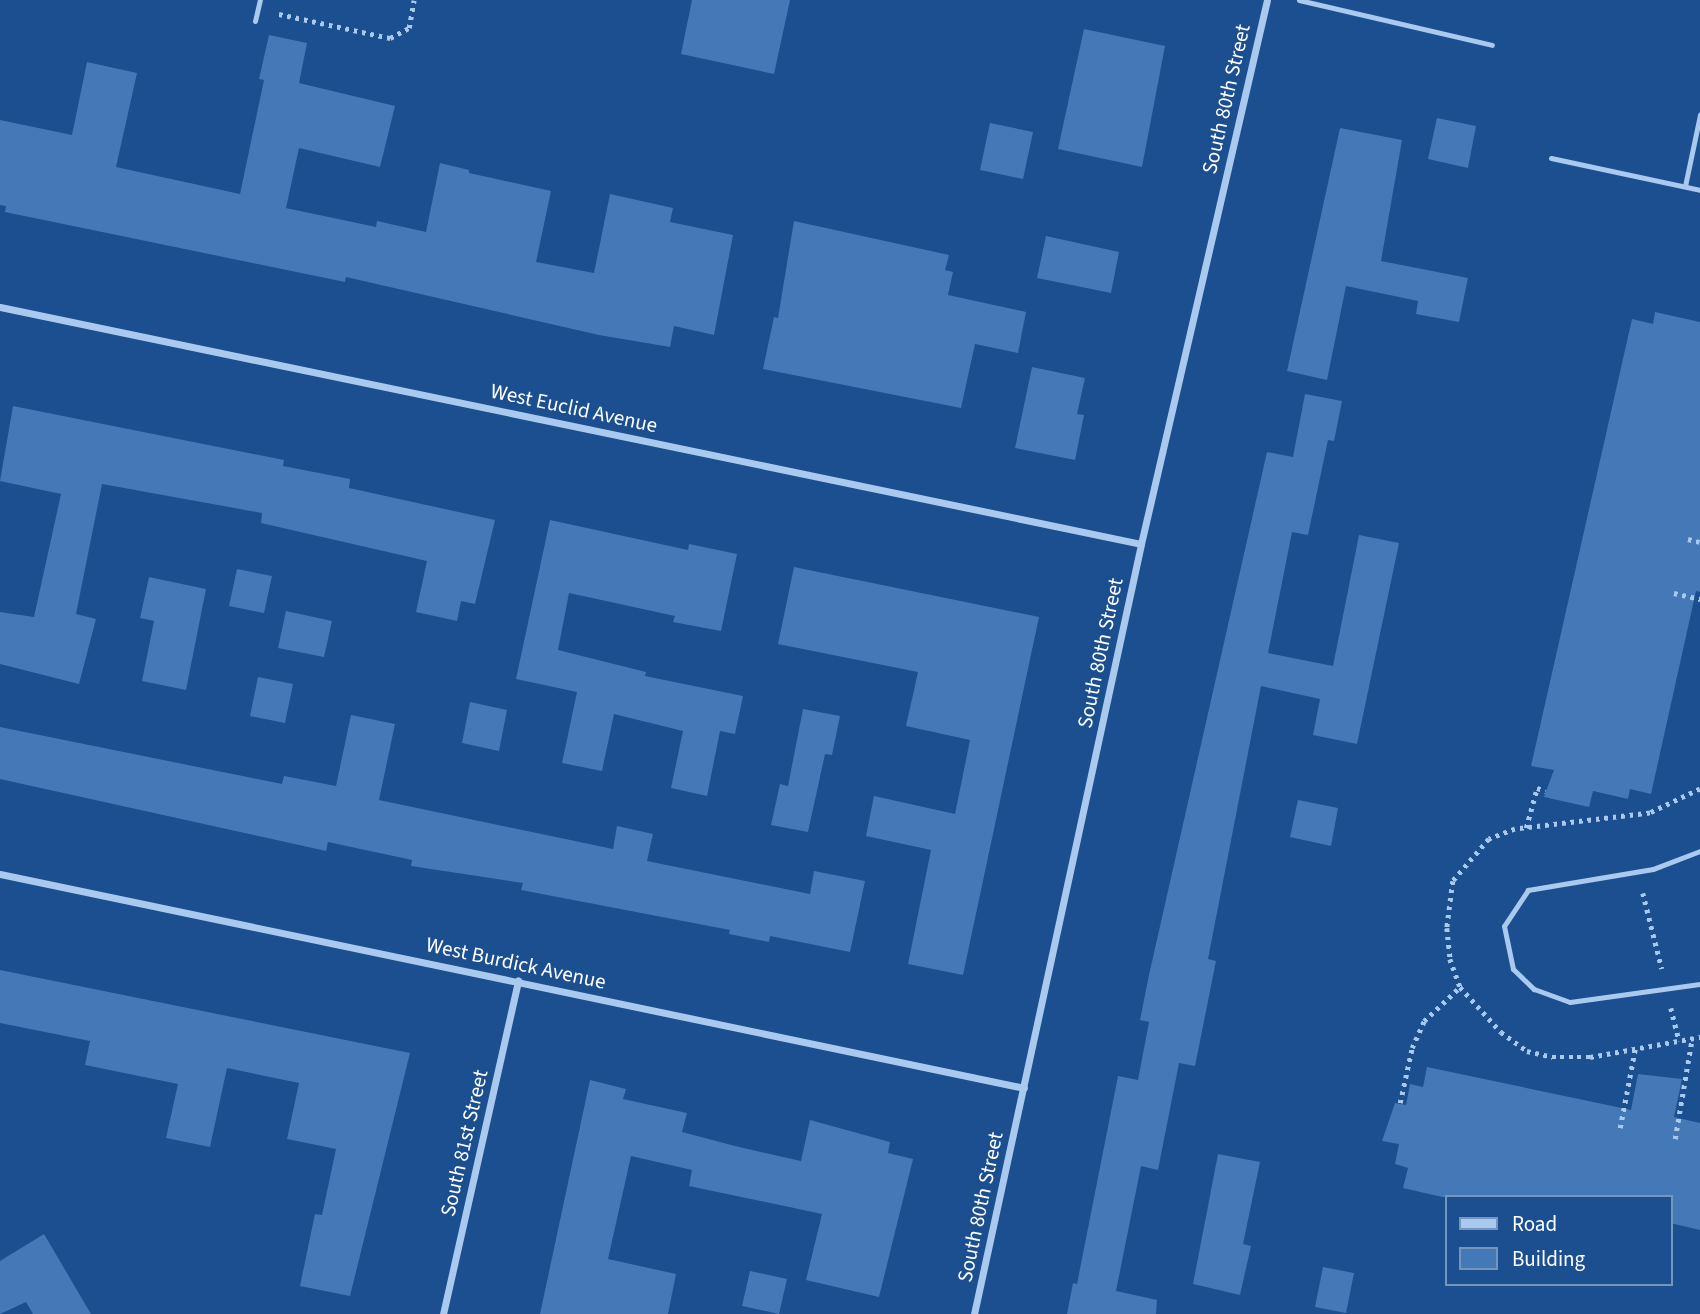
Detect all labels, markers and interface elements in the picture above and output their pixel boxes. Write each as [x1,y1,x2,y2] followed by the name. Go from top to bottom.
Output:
[1197,22,1255,176] street label: South 80th Street
[488,378,660,438] street label: West Euclid Avenue
[1072,576,1128,730] street label: South 80th Street
[424,932,608,994] street label: West Burdick Avenue
[435,1067,493,1219] street label: South 81st Street
[952,1130,1008,1284] street label: South 80th Street
[1444,1195,1672,1286] legend
[1512,1209,1557,1239] text: Road
[1512,1244,1585,1274] text: Building

